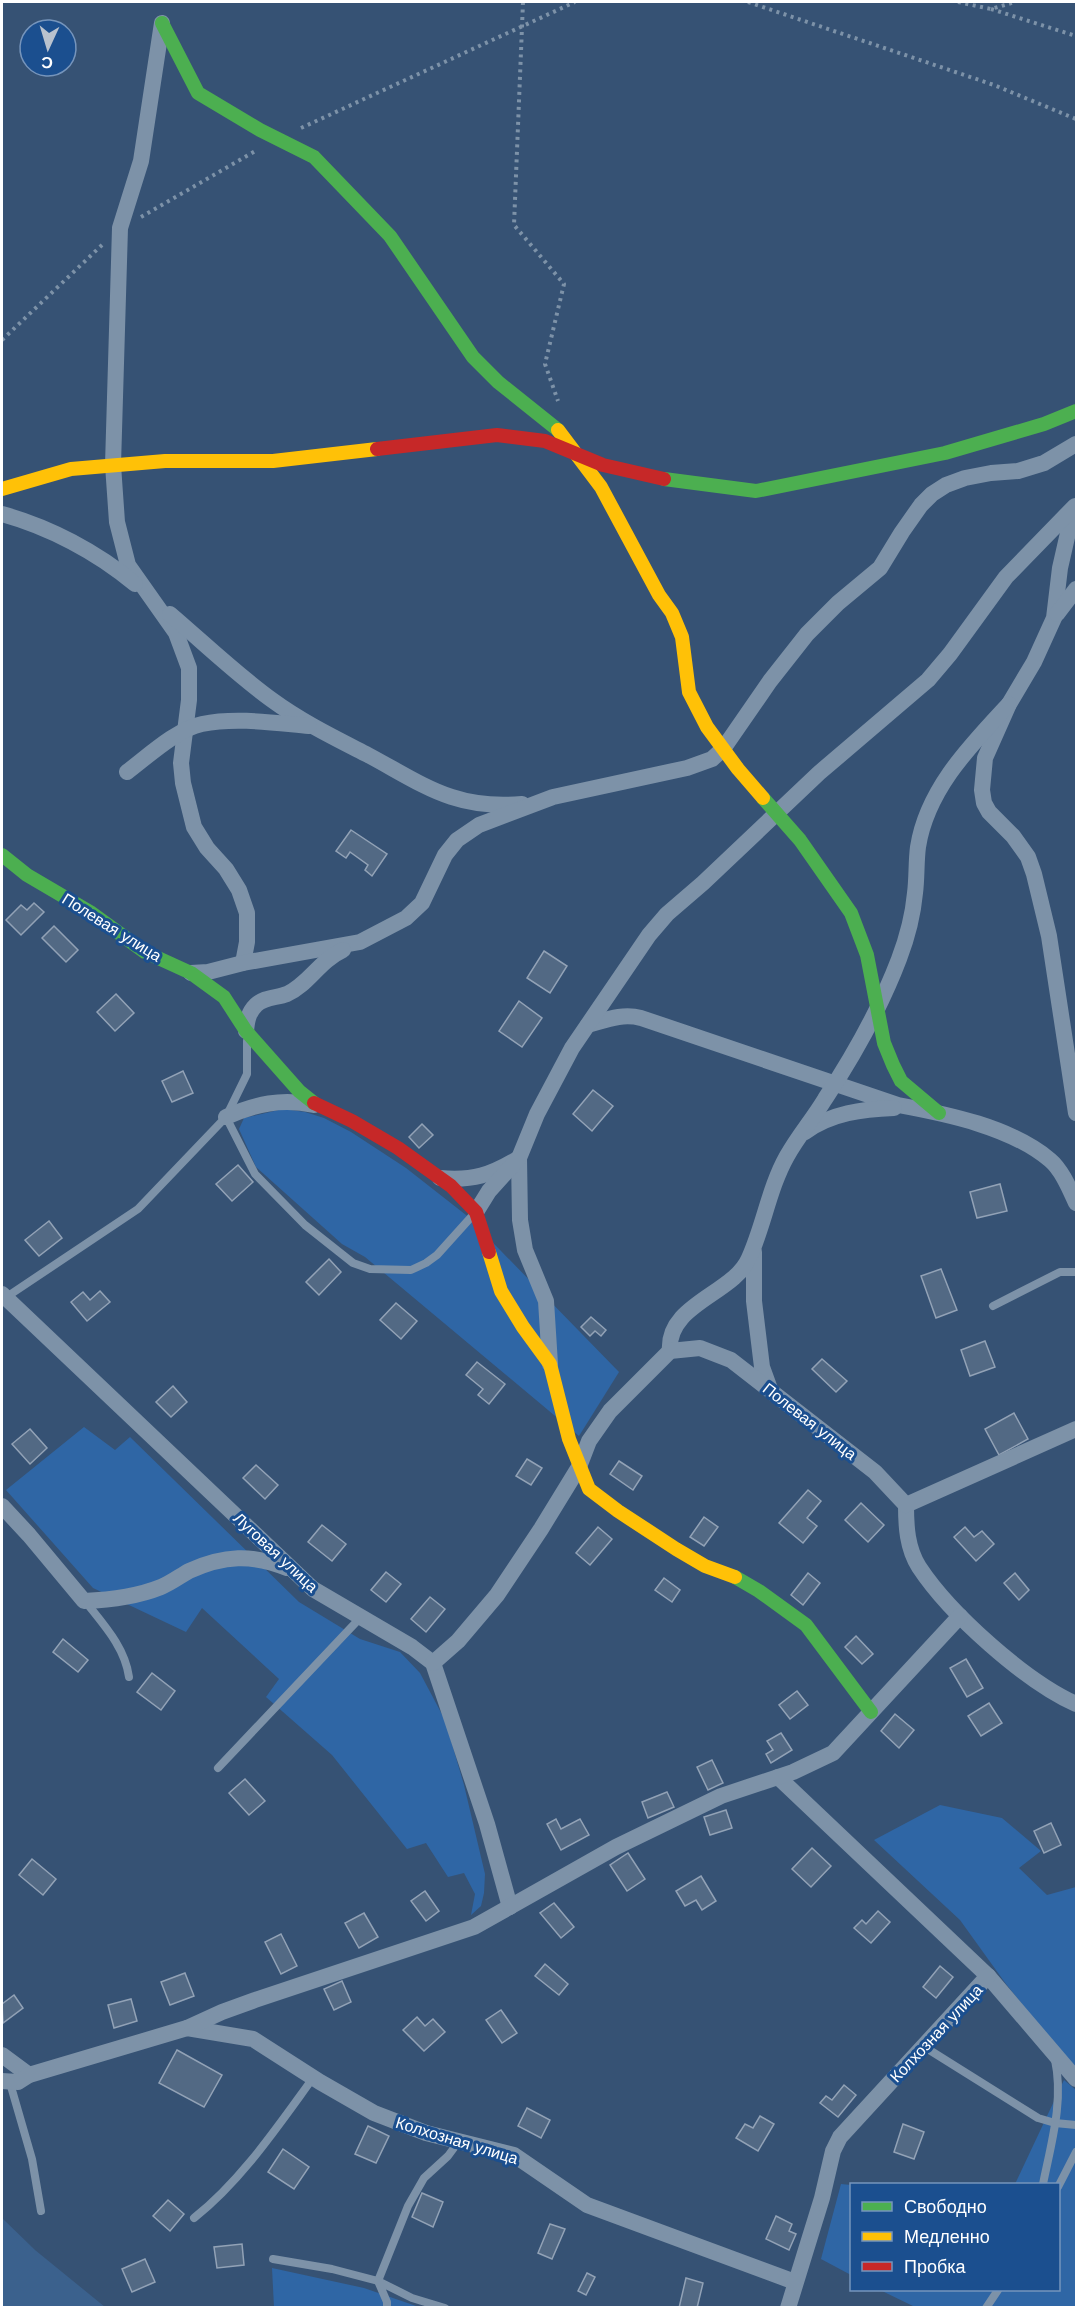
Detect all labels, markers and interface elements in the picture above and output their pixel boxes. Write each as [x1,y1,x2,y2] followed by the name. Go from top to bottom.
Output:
[18,18,78,78] north arrow
[40,53,53,72] text: С
[59,889,165,966] street label: Полевая улица
[759,1379,860,1464] street label: Полевая улица
[230,1508,322,1596] street label: Луговая улица
[886,1980,987,2086] street label: Колхозная улица
[393,2113,520,2168] street label: Колхозная улица
[850,2183,1060,2291] legend
[904,2196,987,2217] text: Свободно
[904,2226,990,2247] text: Медленно
[904,2256,967,2277] text: Пробка

